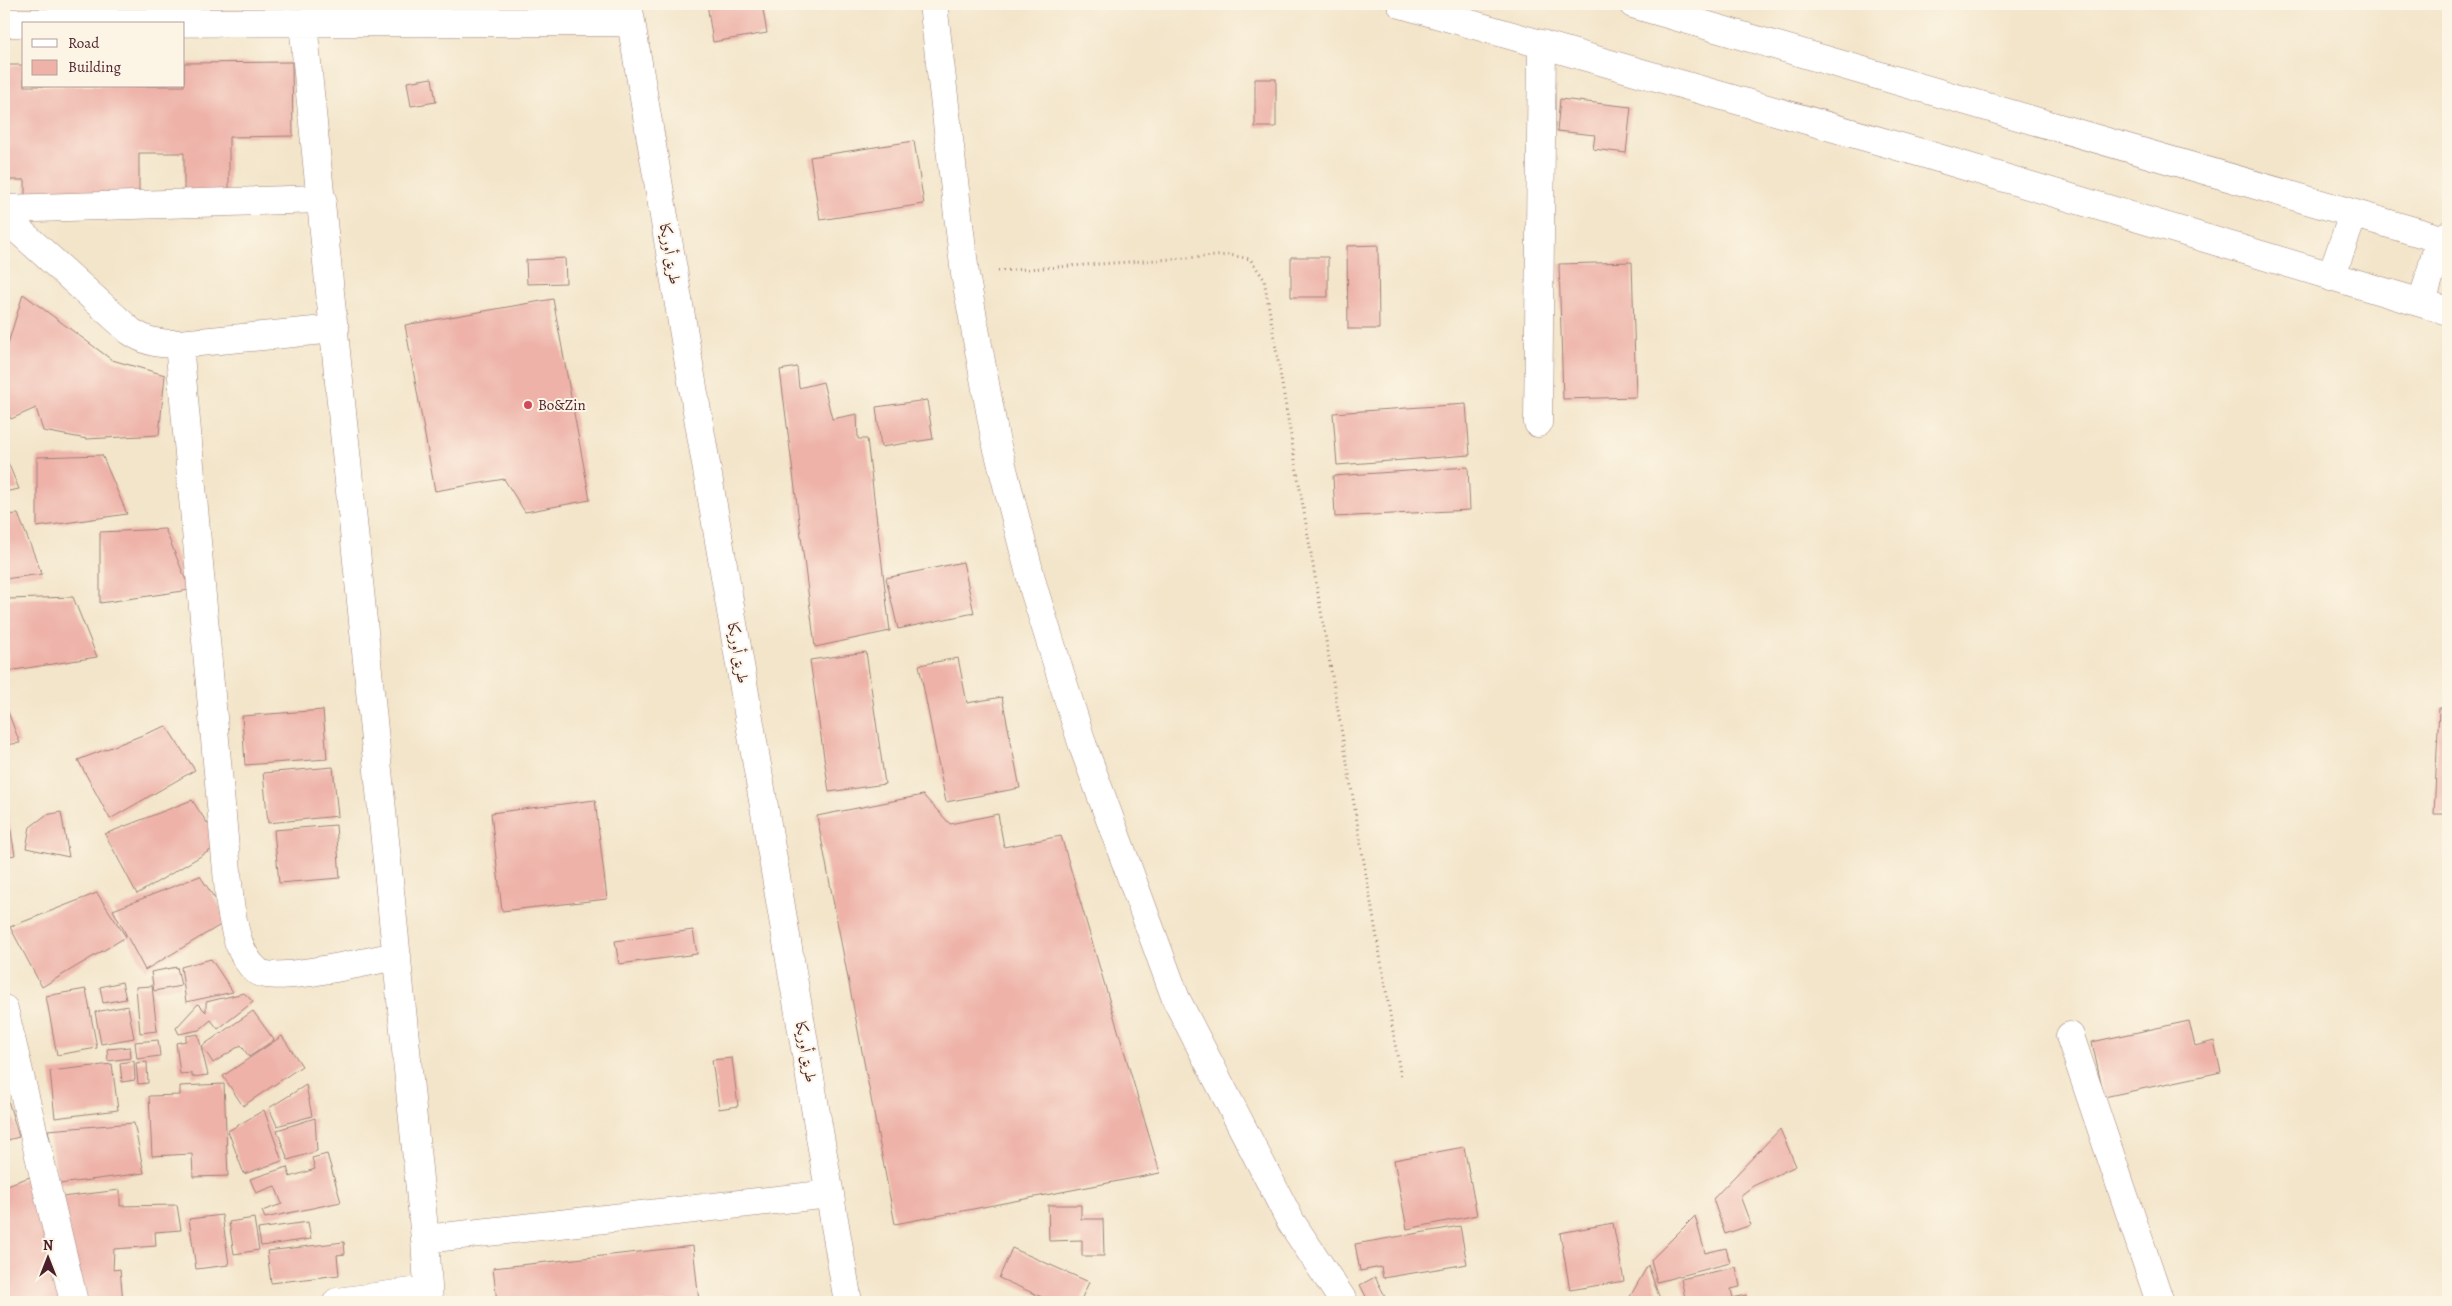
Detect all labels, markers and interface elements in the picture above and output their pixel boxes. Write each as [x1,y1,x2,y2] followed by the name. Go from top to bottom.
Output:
[22,22,185,88] legend
[68,33,100,53] text: Road
[68,57,121,77] text: Building
[655,222,686,286] street label: طريق أوريكا
[538,395,586,415] place label: Bo&Zin
[522,399,534,411] marker: Bo&Zin
[723,621,754,685] street label: طريق أوريكا
[791,1020,822,1084] street label: طريق أوريكا
[22,1234,72,1284] north arrow
[43,1236,53,1255] text: N

